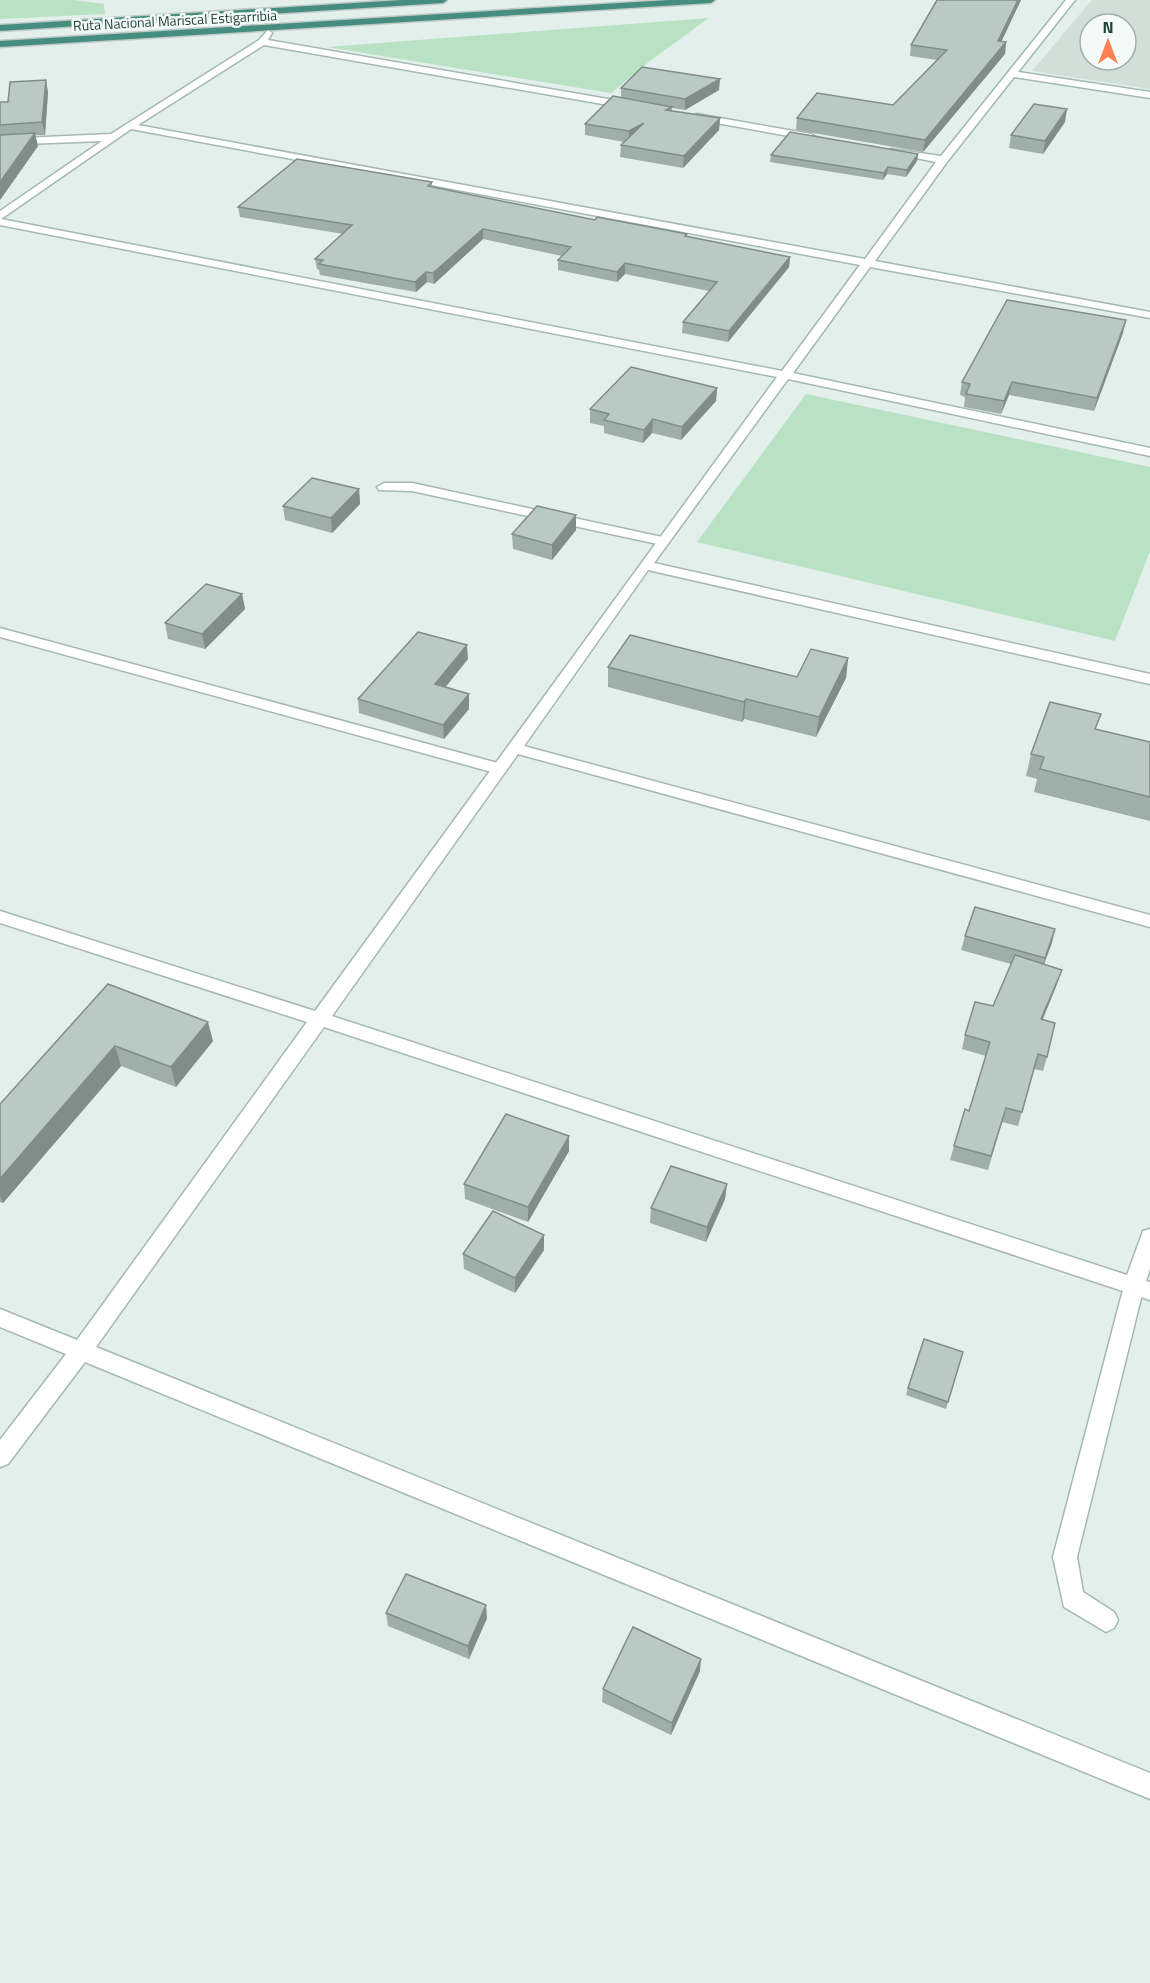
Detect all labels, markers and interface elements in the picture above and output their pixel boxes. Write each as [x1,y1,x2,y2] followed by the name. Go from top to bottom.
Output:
[72,4,278,36] street label: Ruta Nacional Mariscal Estigarribia
[1078,12,1138,72] north arrow
[1102,15,1114,39] text: N

